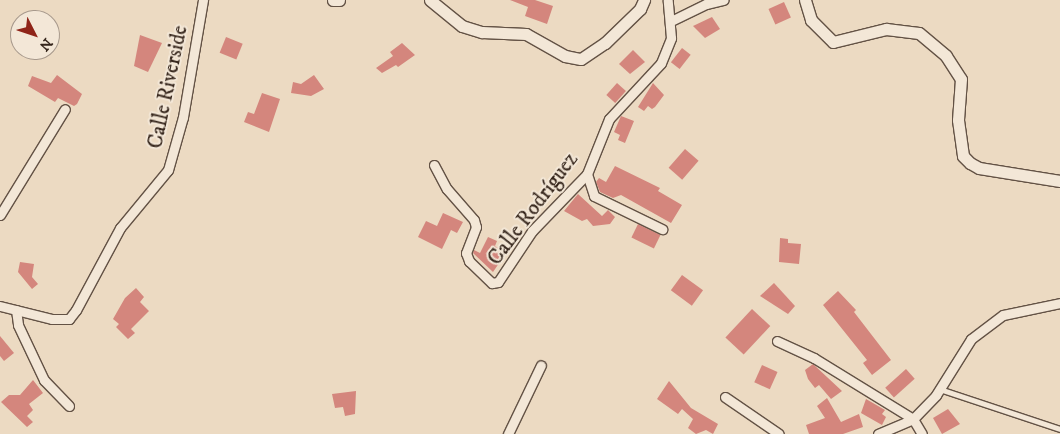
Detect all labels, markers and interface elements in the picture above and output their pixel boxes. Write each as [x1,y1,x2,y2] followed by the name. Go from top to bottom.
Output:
[10,10,60,60] north arrow
[143,23,193,151] street label: Calle Riverside
[35,34,56,54] text: N
[482,148,584,270] street label: Calle Rodríguez

